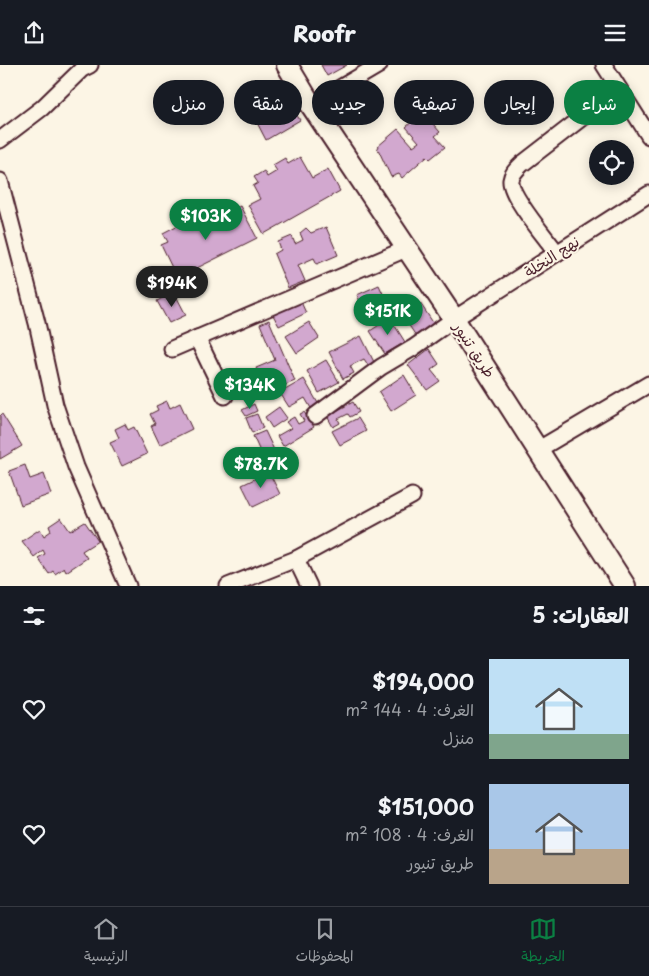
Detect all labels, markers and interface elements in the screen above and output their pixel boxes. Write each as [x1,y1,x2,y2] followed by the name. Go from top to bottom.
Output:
[293,16,356,49] text: Roofr
[20,19,48,47] icon: share
[601,19,629,47] icon: menu
[153,80,224,125] chip: منزل
[234,80,302,125] chip: شقة
[312,80,384,125] chip: جديد
[394,80,474,125] chip: تصفية
[484,80,554,125] chip: إيجار
[564,80,635,125] chip: شراء
[589,140,634,185] map controls
[589,140,634,185] button: locate
[171,199,241,241] pin: $103K
[181,203,231,227] text: $103K
[519,229,584,282] street label: نهج النخلة
[137,265,207,308] pin: $194K
[147,270,197,294] text: $194K
[353,293,423,336] pin: $151K
[365,298,411,322] text: $151K
[448,316,502,382] street label: طريق تنيور
[215,367,285,410] pin: $134K
[225,372,276,396] text: $134K
[220,447,302,489] pin: $78.7K
[234,451,288,475] text: $78.7K
[532,598,629,630] text: العقارات: 5
[20,602,48,630] icon: filters
[373,665,474,697] text: $194,000
[529,679,589,739] icon: home
[20,695,48,723] icon: heart
[345,697,474,721] text: الغرف: 4 · 144 m²
[442,725,474,749] text: منزل
[378,790,474,822] text: $151,000
[529,804,589,864] icon: home
[20,820,48,848] icon: heart
[345,822,474,846] text: الغرف: 4 · 108 m²
[407,850,474,874] text: طريق تنيور
[84,915,128,969] tab: الرئيسية
[296,915,353,969] tab: المحفوظات
[521,915,565,969] tab: الخريطة

